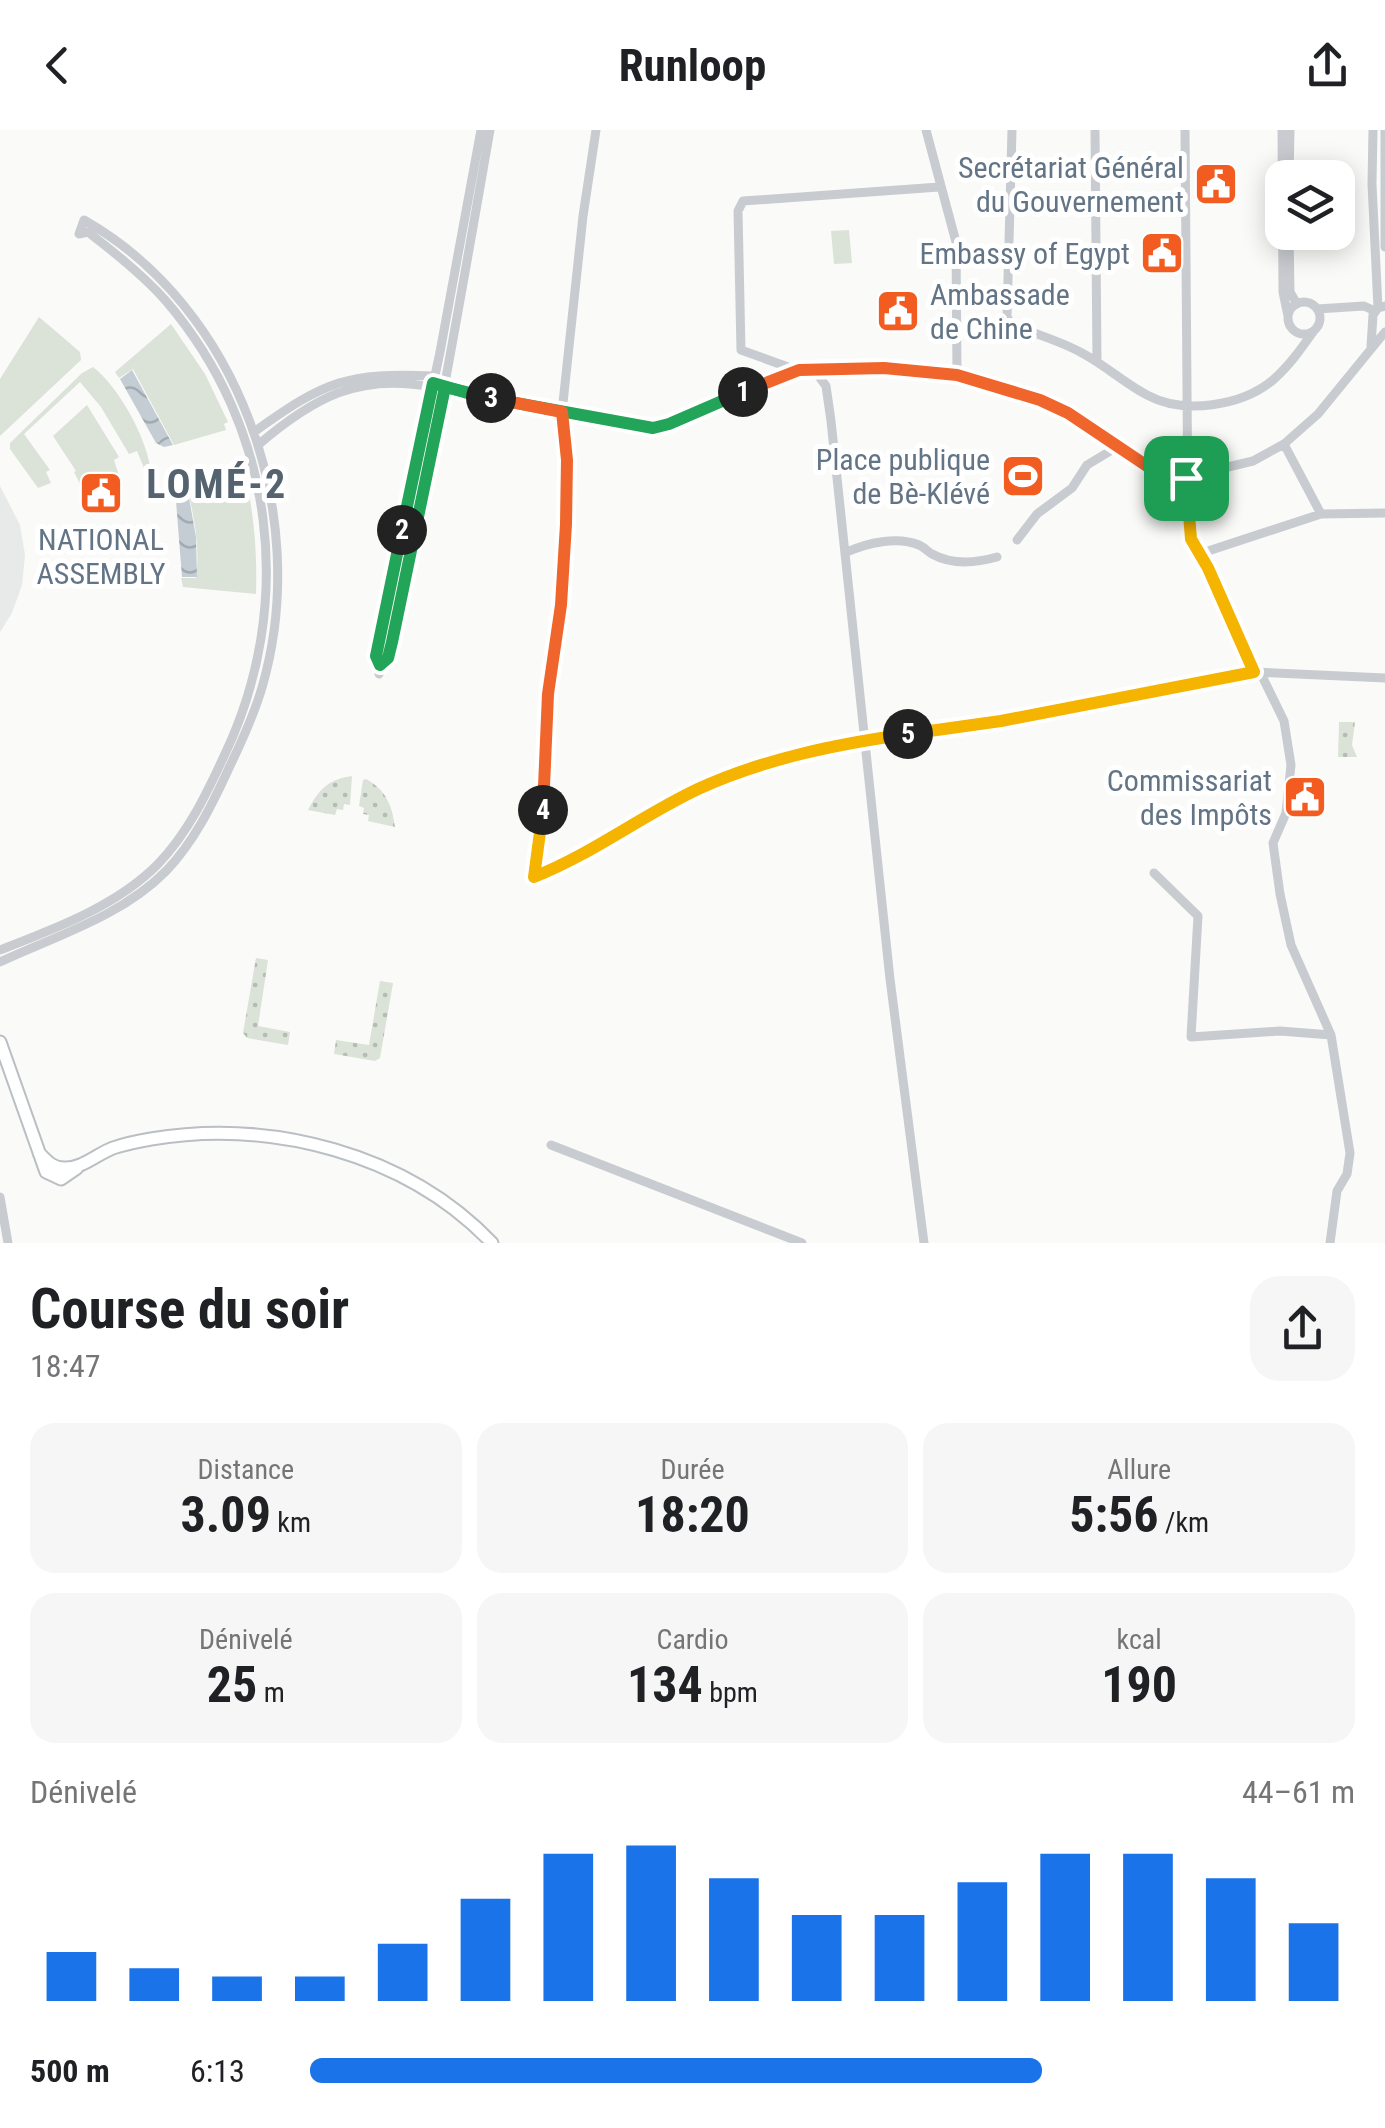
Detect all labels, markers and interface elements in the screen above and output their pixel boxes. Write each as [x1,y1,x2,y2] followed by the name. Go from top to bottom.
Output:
[30,38,85,93] icon: back
[1300,38,1355,93] icon: share
[619,39,766,92] text: Runloop
[958,150,1184,219] place label: Secrétariat Général du Gouvernement
[1265,160,1355,250] map controls
[1265,160,1355,250] button: layers
[1193,161,1239,207] public building icon: Secrétariat Général du Gouvernement
[1139,230,1185,276] public building icon: Embassy of Egypt
[920,236,1130,271] place label: Embassy of Egypt
[930,277,1070,346] place label: Ambassade de Chine
[875,288,921,334] public building icon: Ambassade de Chine
[718,367,768,417] pin: 1
[466,373,516,423] pin: 3
[736,375,750,408] text: 1
[484,381,498,414] text: 3
[1144,436,1229,521] pin
[816,442,990,511] place label: Place publique de Bè-Klévé
[1159,451,1214,506] icon: arrive
[1000,453,1046,499] sports icon: Place publique de Bè-Klévé
[146,461,288,508] district label: LOMÉ-2
[78,470,124,516] public building icon: NATIONAL ASSEMBLY
[377,505,427,555] pin: 2
[395,513,409,546] text: 2
[37,522,166,591] place label: NATIONAL ASSEMBLY
[883,709,933,759] pin: 5
[901,717,915,750] text: 5
[1107,763,1272,832] place label: Commissariat des Impôts
[1282,774,1328,820] public building icon: Commissariat des Impôts
[518,785,568,835] pin: 4
[536,793,550,826] text: 4
[1250,1276,1355,1381] button: share
[30,1277,349,1341] text: Course du soir
[30,1347,101,1385] text: 18:47
[198,1453,294,1486] text: Distance
[660,1453,725,1486] text: Durée
[1107,1453,1171,1486] text: Allure
[181,1486,271,1544] text: 3.09
[635,1486,750,1544] text: 18:20
[1069,1486,1159,1544] text: 5:56
[271,1506,311,1539] text: km
[1159,1506,1209,1539] text: /km
[199,1623,293,1656] text: Dénivelé
[657,1623,728,1656] text: Cardio
[1117,1623,1162,1656] text: kcal
[207,1656,257,1714] text: 25
[627,1656,703,1714] text: 134
[1101,1656,1177,1714] text: 190
[257,1676,285,1709] text: m
[703,1676,758,1709] text: bpm
[30,1773,137,1811] text: Dénivelé
[1242,1773,1355,1811] text: 44–61 m
[30,2052,110,2090] text: 500 m
[190,2052,245,2090] text: 6:13

